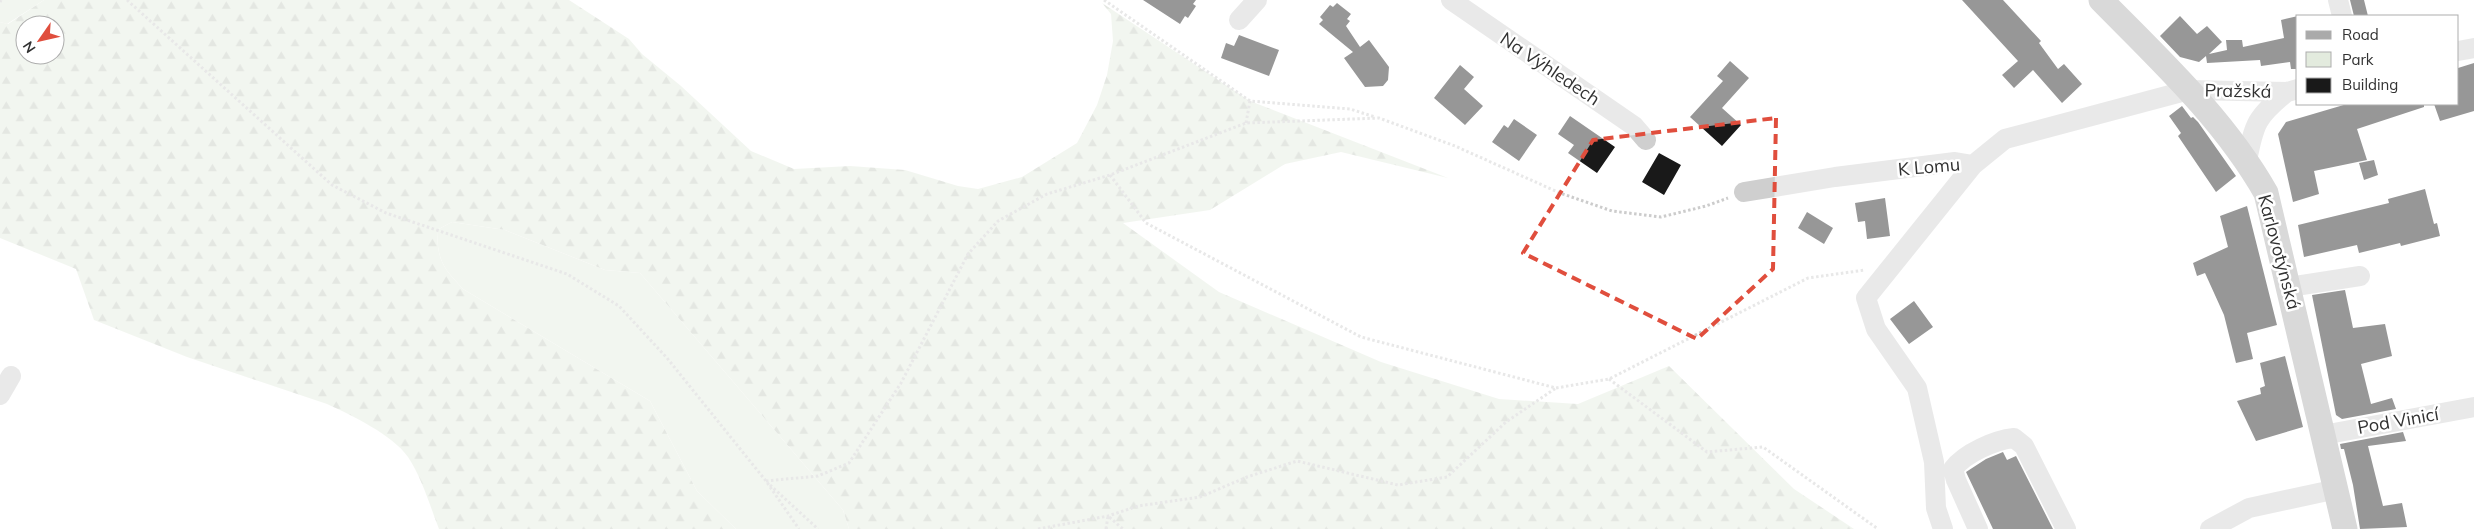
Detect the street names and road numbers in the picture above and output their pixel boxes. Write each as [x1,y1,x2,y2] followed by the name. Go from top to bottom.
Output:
[1496,27,1604,110] street label: Na Výhledech
[2204,78,2272,103] street label: Pražská
[1897,152,1961,181] street label: K Lomu
[2253,192,2306,312] street label: Karlovotýnská
[2356,402,2442,439] street label: Pod Vinicí

